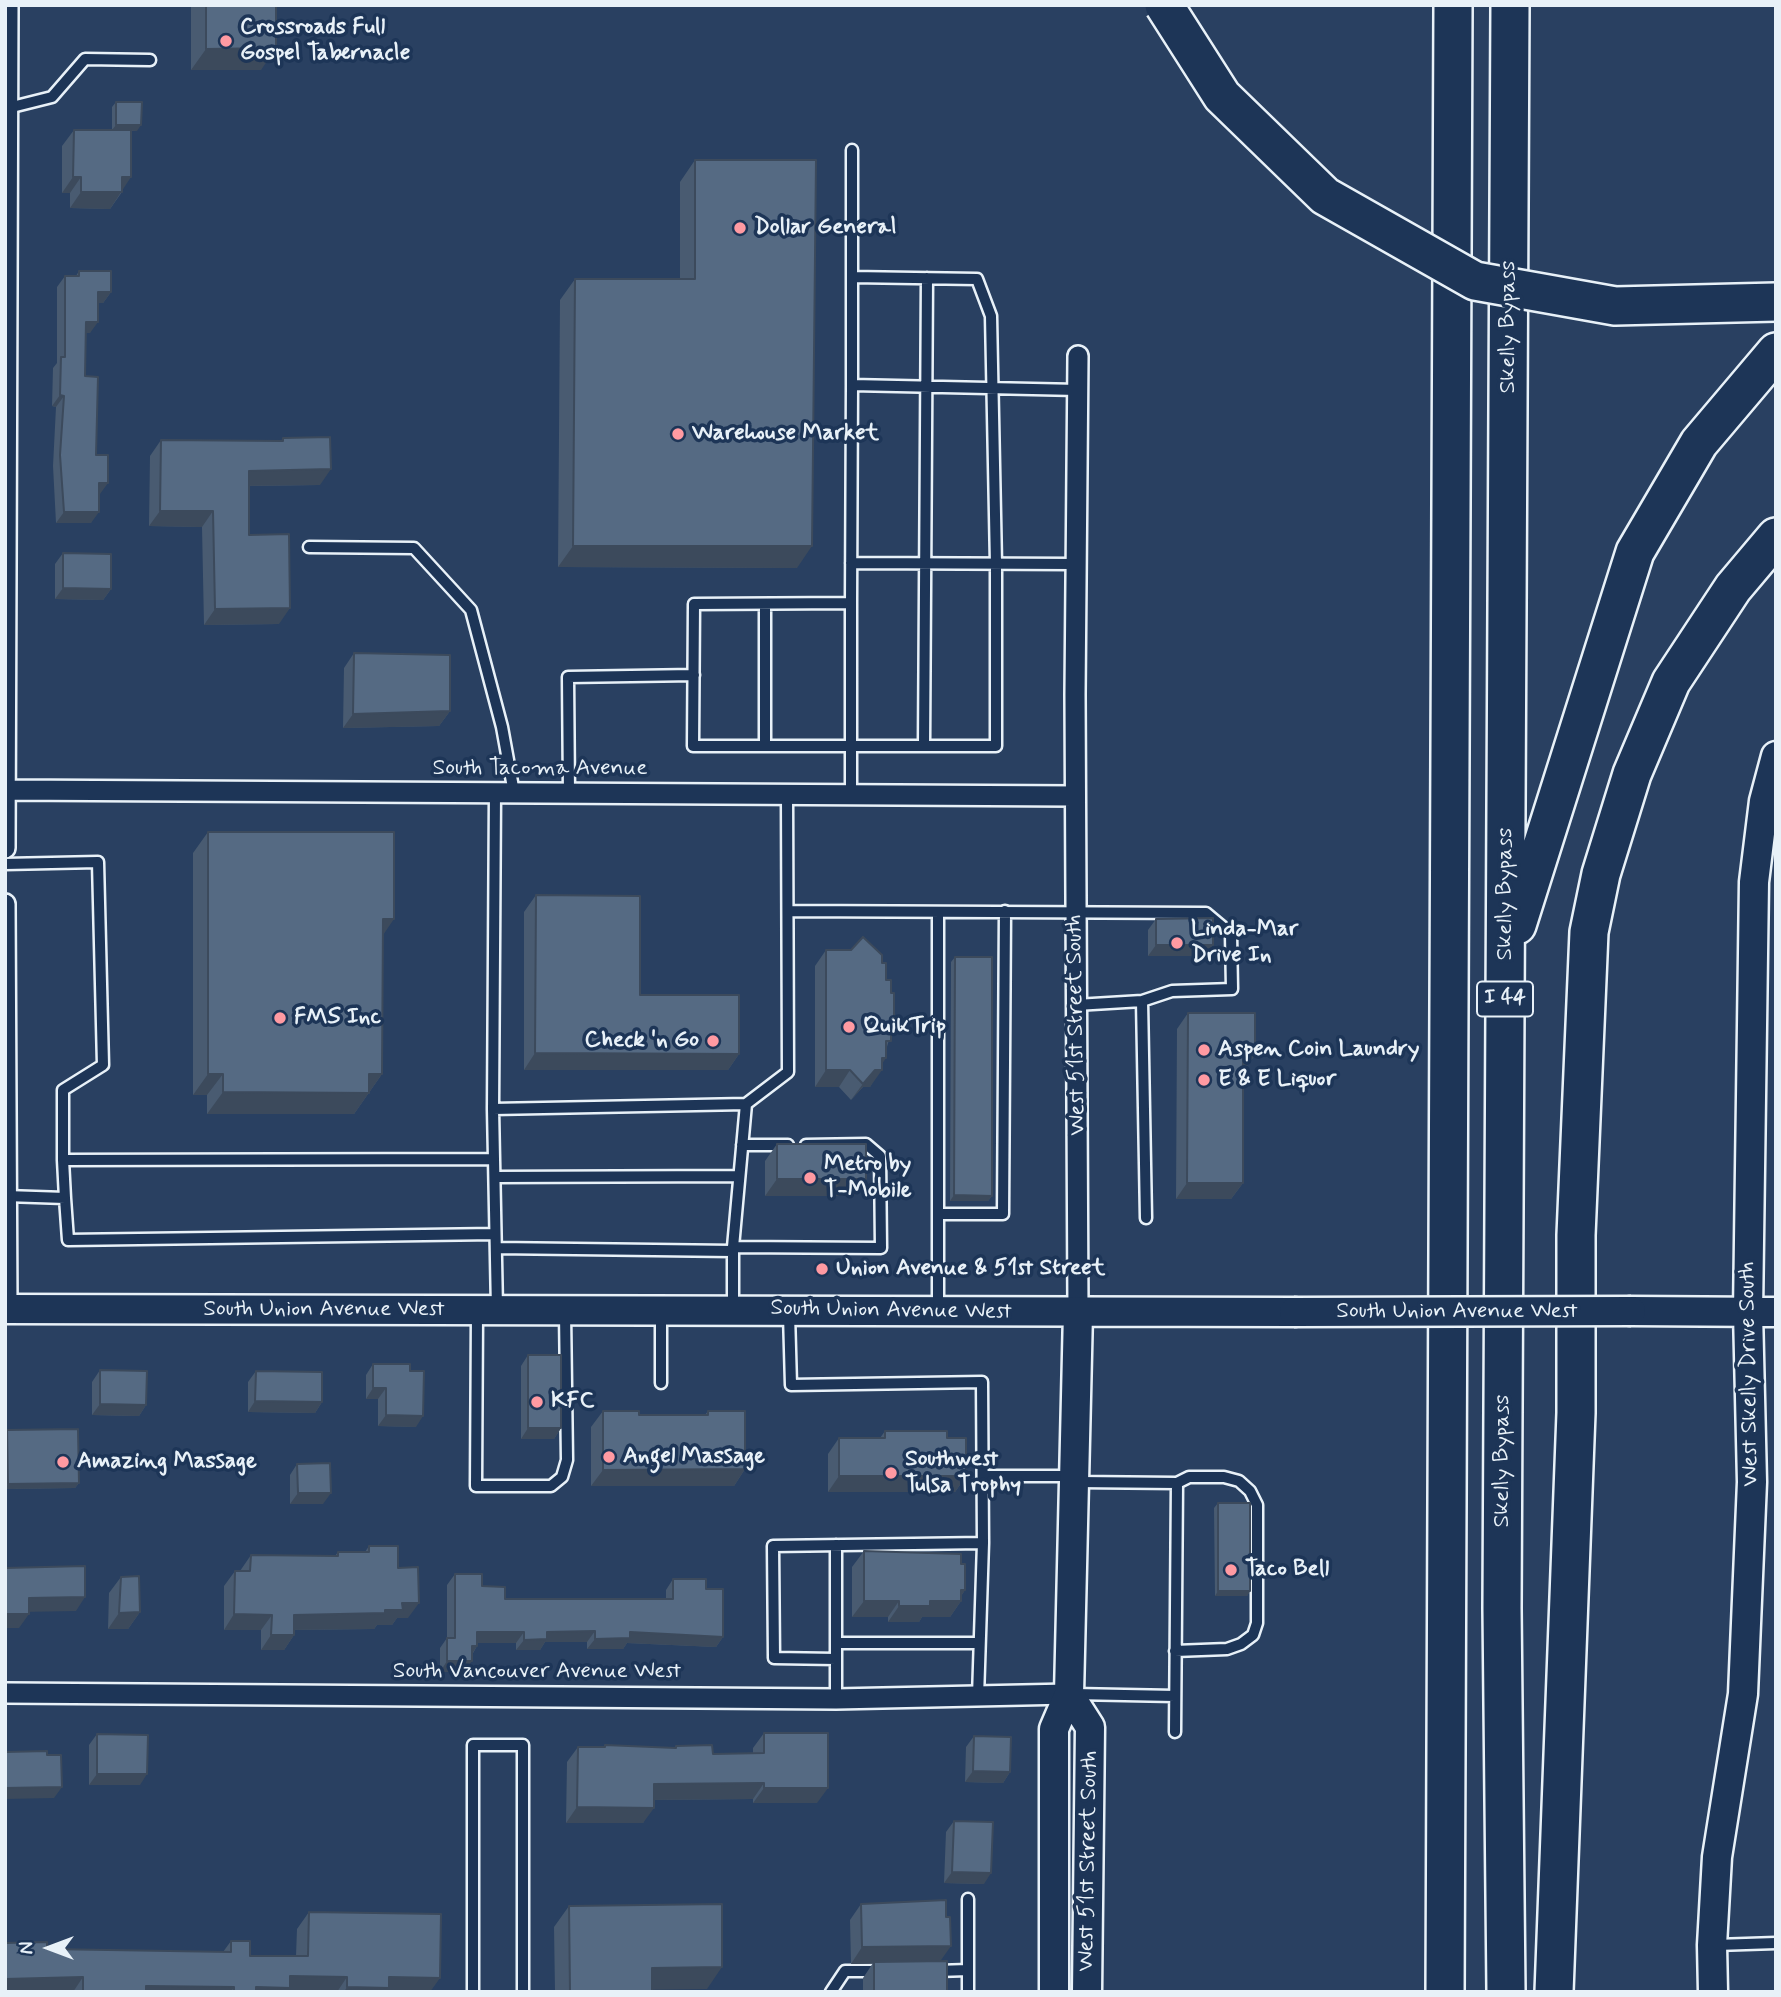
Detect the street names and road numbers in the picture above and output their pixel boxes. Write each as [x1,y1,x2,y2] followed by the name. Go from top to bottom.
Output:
[1495,260,1523,394] street label: Skelly Bypass
[433,755,647,783] street label: South Tacoma Avenue
[1492,827,1520,961] street label: Skelly Bypass
[1061,914,1093,1136] street label: West 51st Street South
[1477,982,1533,1016] road number: I 44
[1734,1261,1766,1487] street label: West Skelly Drive South
[770,1295,1012,1327] street label: South Union Avenue West
[203,1296,445,1324] street label: South Union Avenue West
[1336,1298,1578,1326] street label: South Union Avenue West
[1489,1394,1517,1528] street label: Skelly Bypass
[393,1658,681,1686] street label: South Vancouver Avenue West
[1073,1750,1105,1972] street label: West 51st Street South

